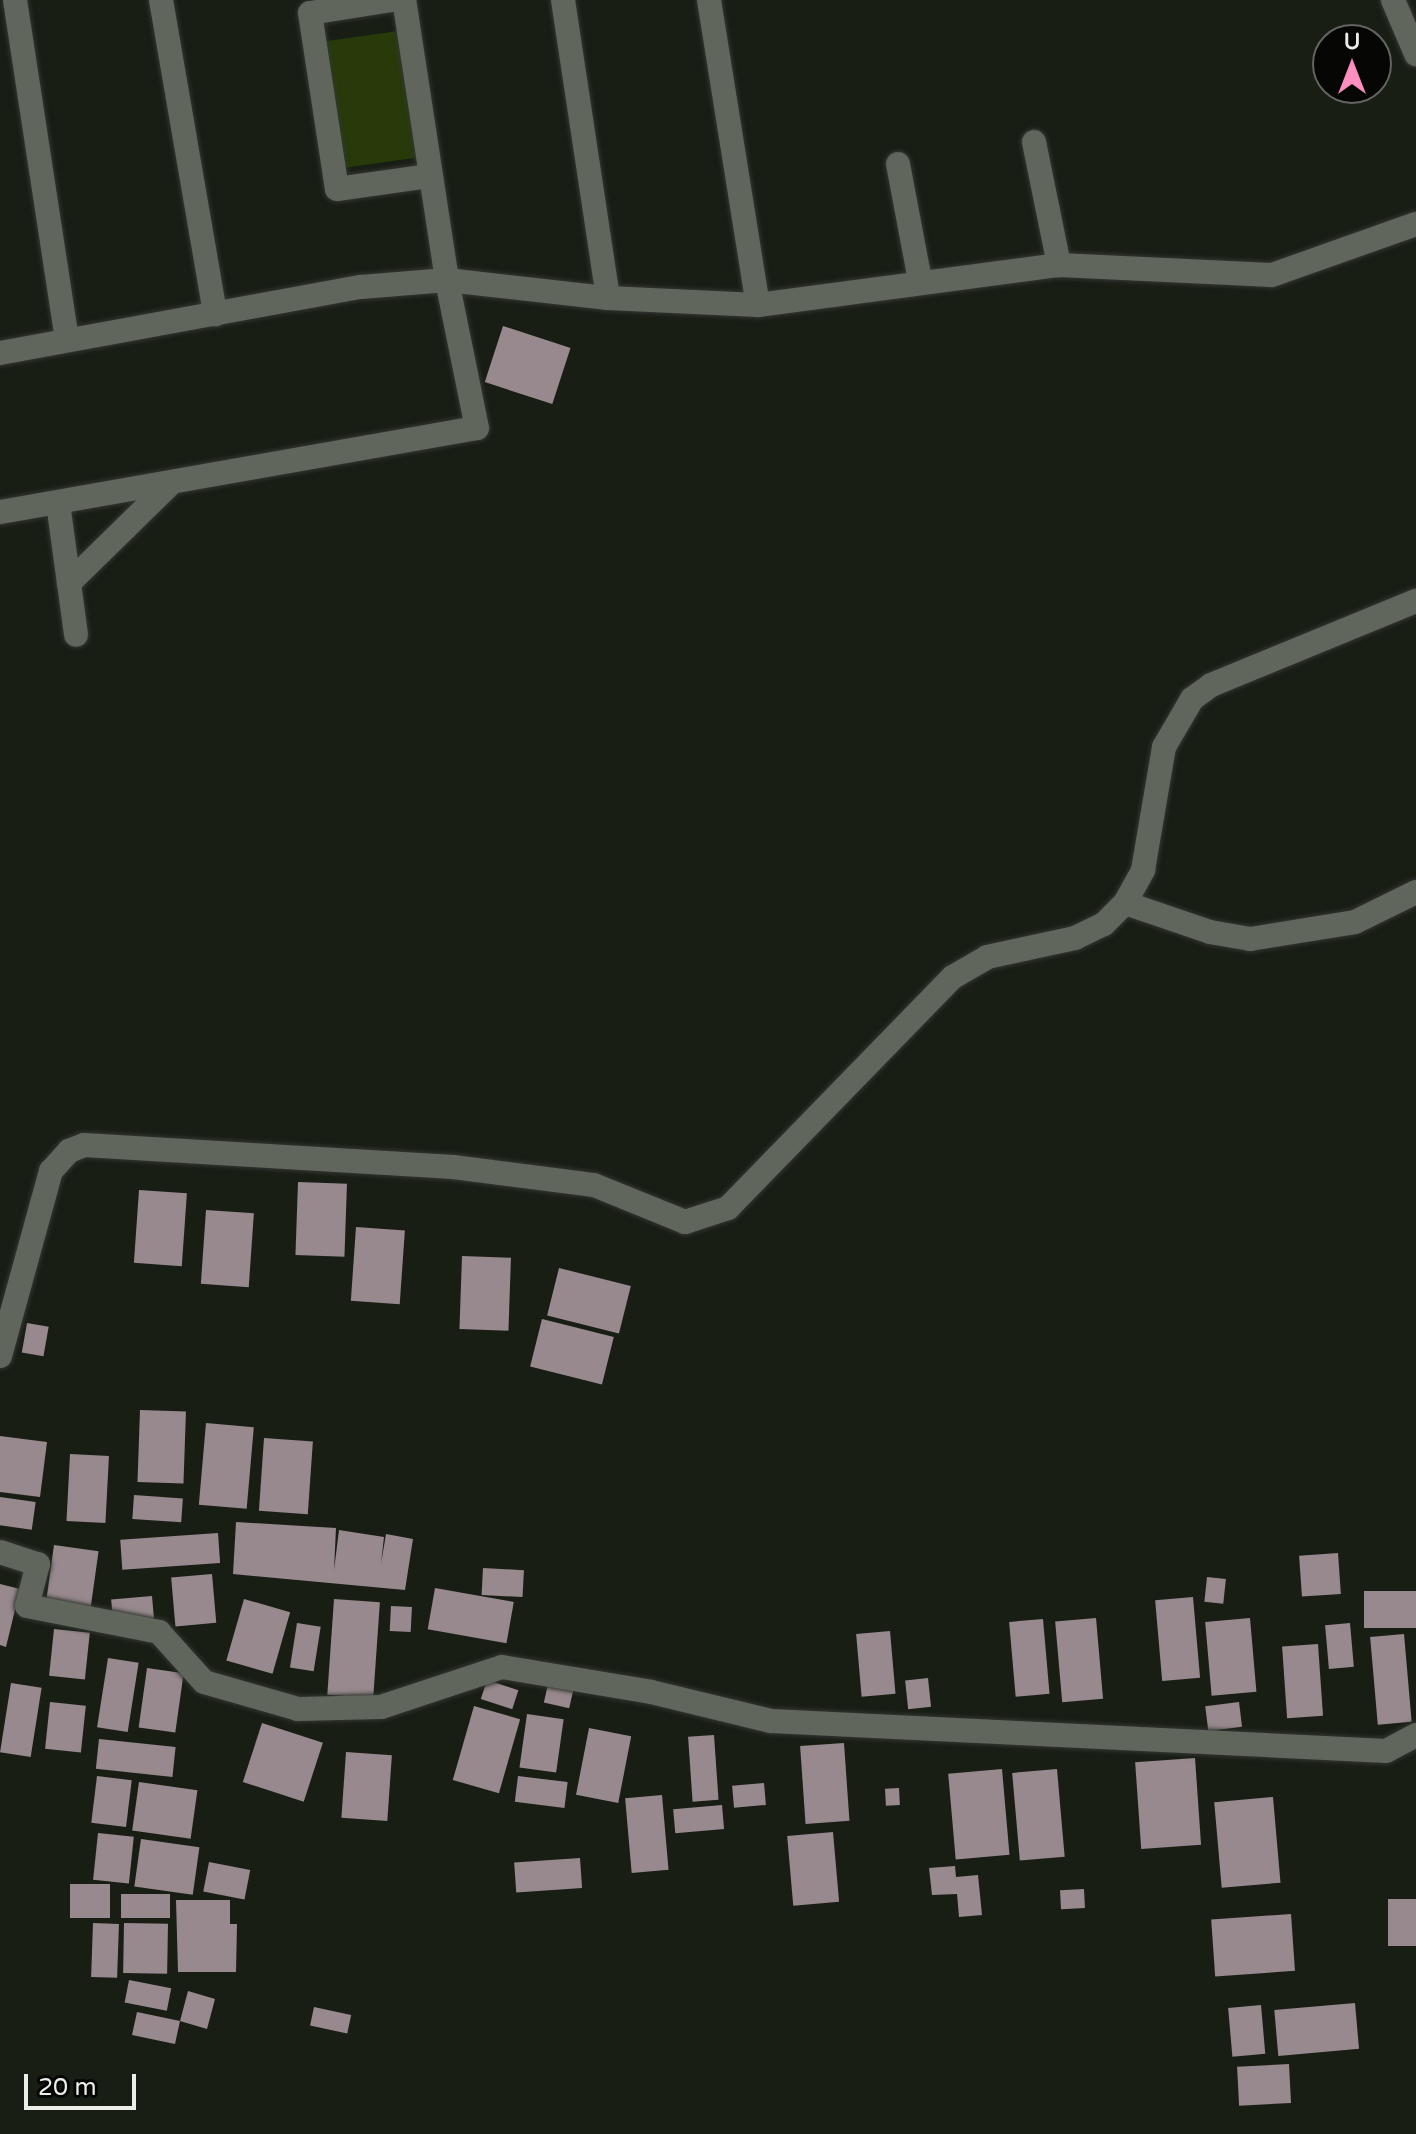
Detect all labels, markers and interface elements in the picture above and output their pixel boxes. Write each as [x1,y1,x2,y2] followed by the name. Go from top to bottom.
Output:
[1312,24,1392,104] north arrow
[1344,29,1360,55] text: U
[28,2058,140,2108] scale bar
[38,2073,96,2102] text: 20 m

